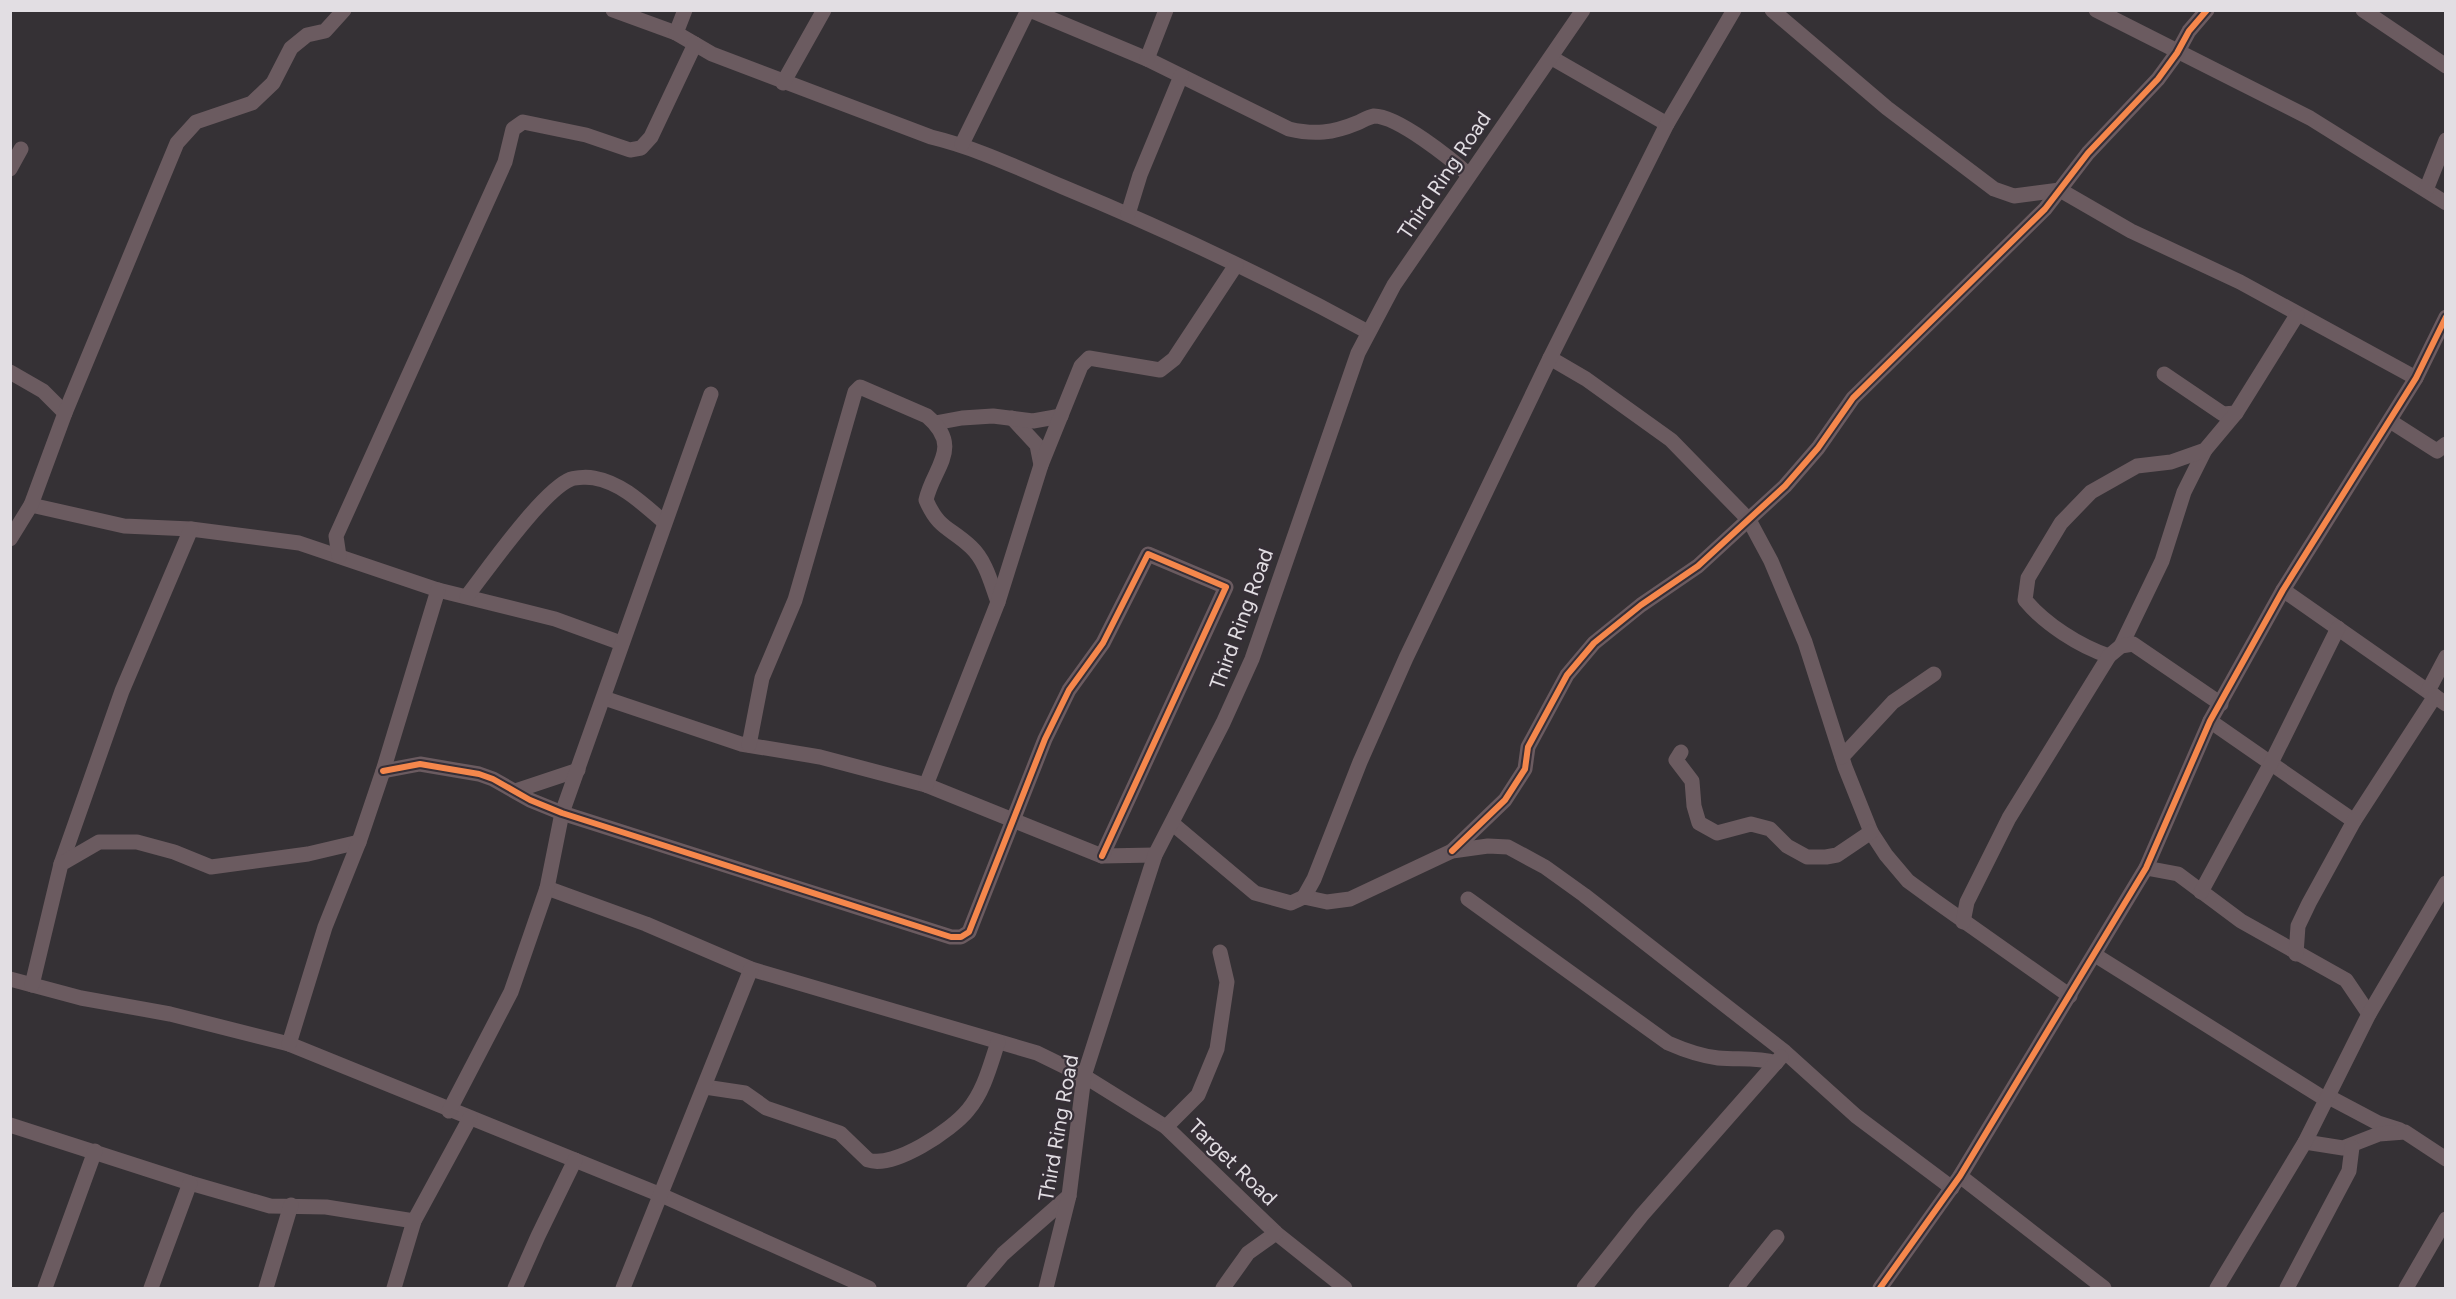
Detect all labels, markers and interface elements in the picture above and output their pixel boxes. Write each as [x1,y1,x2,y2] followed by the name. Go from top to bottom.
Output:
[1392,107,1496,243] street label: Third Ring Road
[1204,545,1278,693] street label: Third Ring Road
[1033,1053,1083,1203] street label: Third Ring Road
[1184,1114,1282,1210] street label: Target Road

